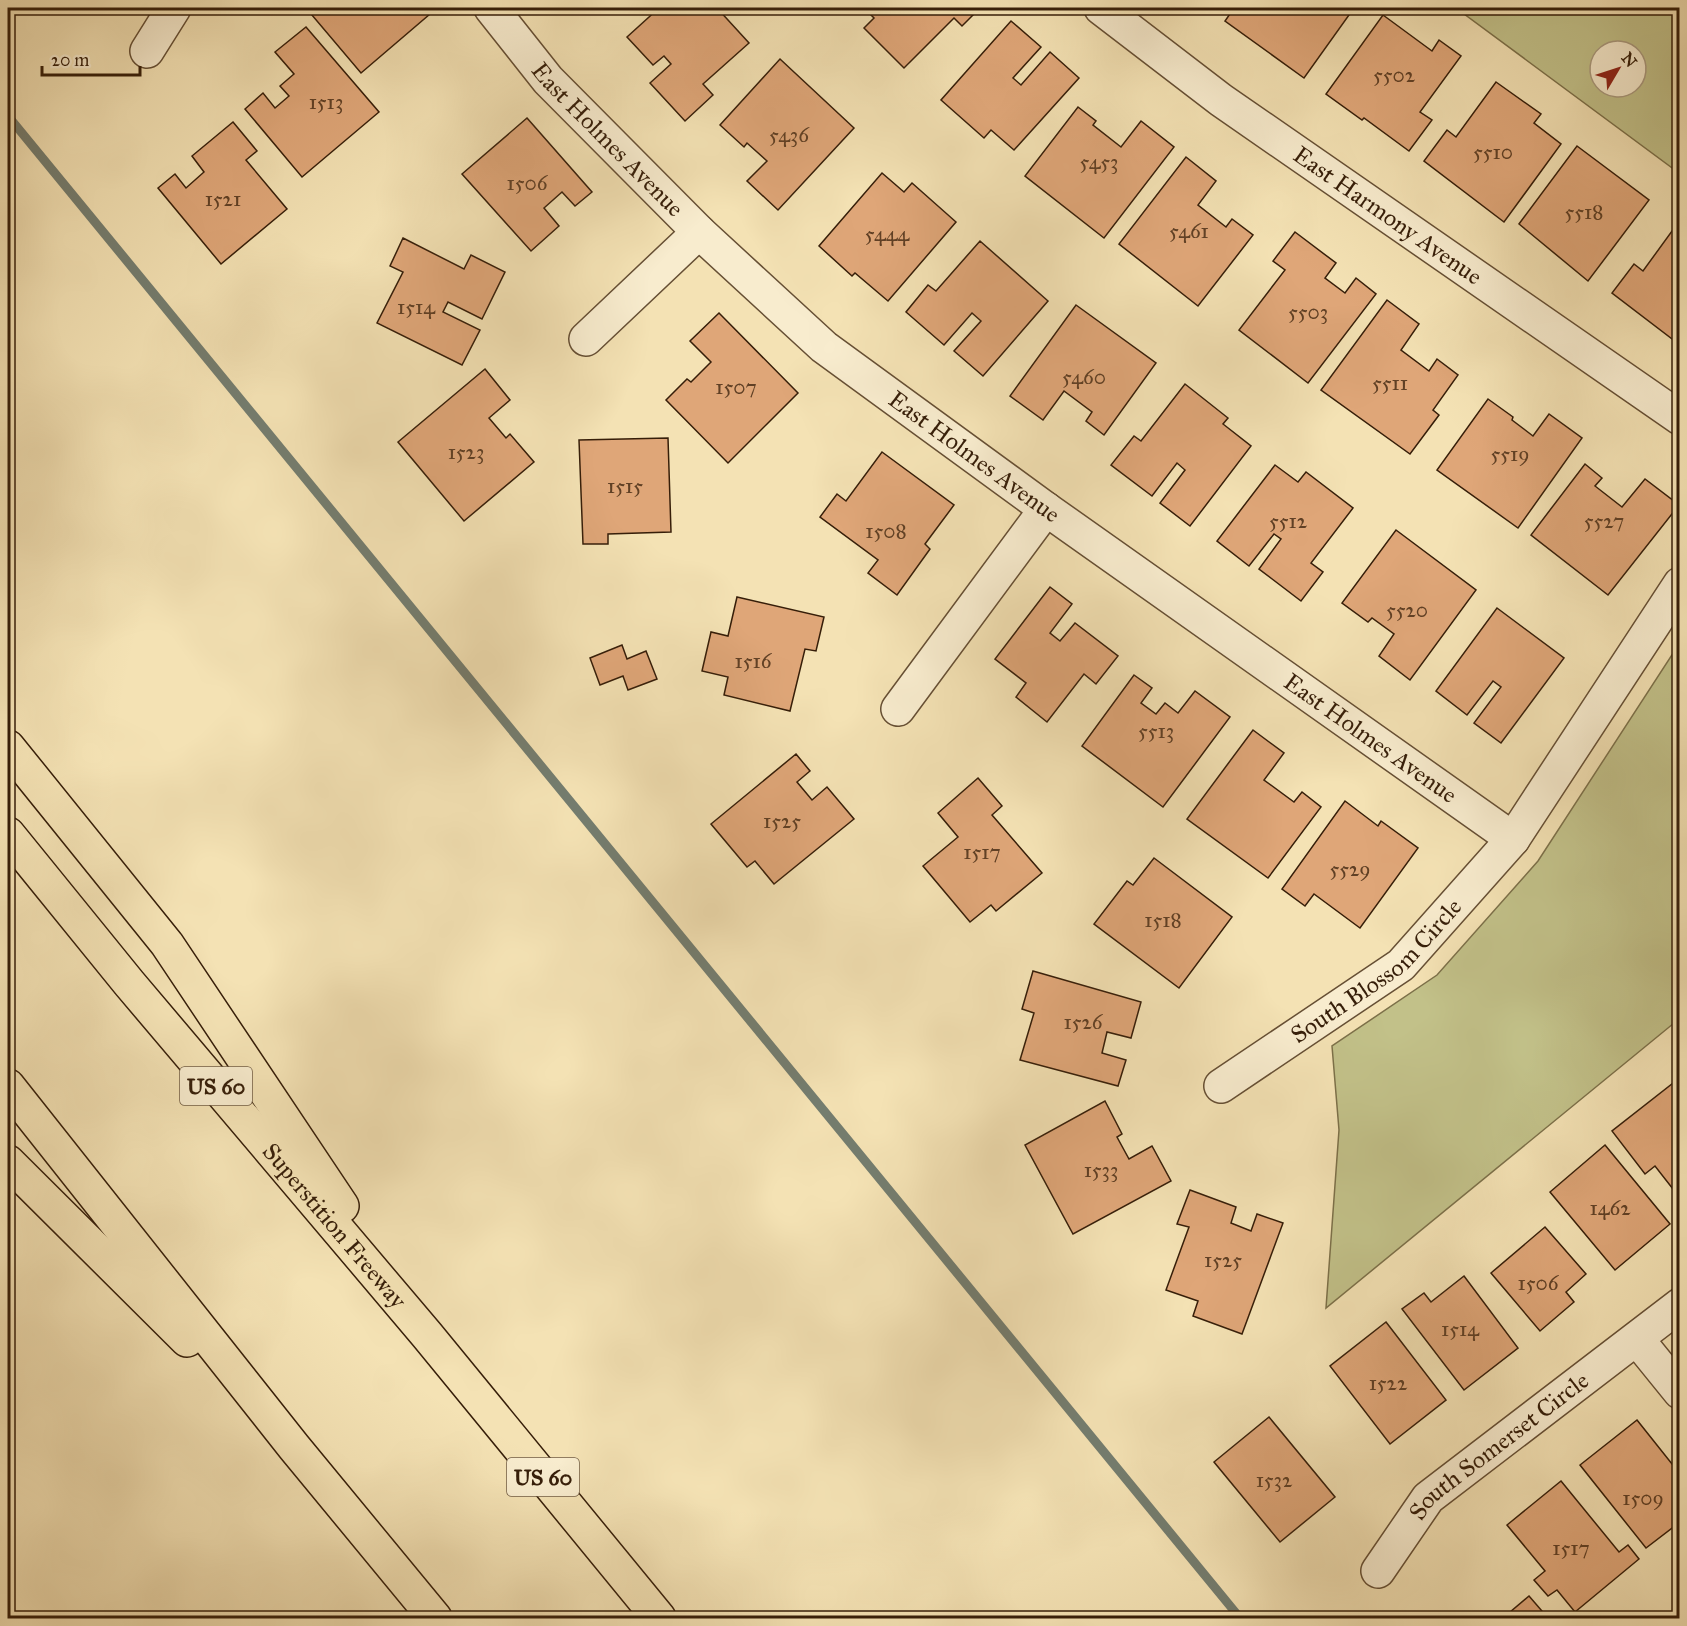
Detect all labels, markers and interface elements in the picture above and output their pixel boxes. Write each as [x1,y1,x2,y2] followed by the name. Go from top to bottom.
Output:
[42,39,140,77] scale bar
[1588,39,1648,99] north arrow
[51,49,89,71] text: 20 m
[1618,49,1641,71] text: N
[525,56,690,223] street label: East Holmes Avenue
[1373,62,1416,88] house number: 5502
[309,89,343,115] house number: 1513
[769,122,810,148] house number: 5436
[1473,139,1513,165] house number: 5510
[1287,140,1488,291] street label: East Harmony Avenue
[1079,149,1119,175] house number: 5453
[507,170,549,196] house number: 1506
[205,186,241,212] house number: 1521
[1565,199,1604,225] house number: 5518
[1169,218,1209,244] house number: 5461
[865,221,910,247] house number: 5444
[397,294,436,320] house number: 1514
[1288,299,1328,325] house number: 5503
[1062,364,1106,390] house number: 5460
[1372,370,1408,396] house number: 5511
[715,374,757,400] house number: 1507
[883,384,1066,529] street label: East Holmes Avenue
[448,439,484,465] house number: 1523
[1491,441,1529,467] house number: 5519
[607,473,643,499] house number: 1515
[1269,508,1308,534] house number: 5512
[1584,508,1624,534] house number: 5527
[865,518,907,544] house number: 1508
[1386,597,1428,623] house number: 5520
[735,648,773,674] house number: 1516
[1278,667,1463,810] street label: East Holmes Avenue
[1138,718,1174,744] house number: 5513
[763,808,801,834] house number: 1525
[963,839,1001,865] house number: 1517
[1329,856,1371,882] house number: 5529
[1285,892,1468,1050] street label: South Blossom Circle
[1144,907,1182,933] house number: 1518
[1063,1009,1104,1035] house number: 1526
[180,1067,252,1105] road number: US 60
[256,1137,413,1315] street label: Superstition Freeway
[1084,1157,1118,1183] house number: 1533
[1589,1195,1631,1221] house number: 1462
[1204,1247,1242,1273] house number: 1525
[1518,1270,1560,1296] house number: 1506
[1441,1316,1480,1342] house number: 1514
[1402,1365,1595,1526] street label: South Somerset Circle
[1369,1370,1408,1396] house number: 1522
[507,1458,579,1496] road number: US 60
[1256,1467,1293,1493] house number: 1532
[1622,1485,1664,1511] house number: 1509
[1552,1535,1590,1561] house number: 1517

